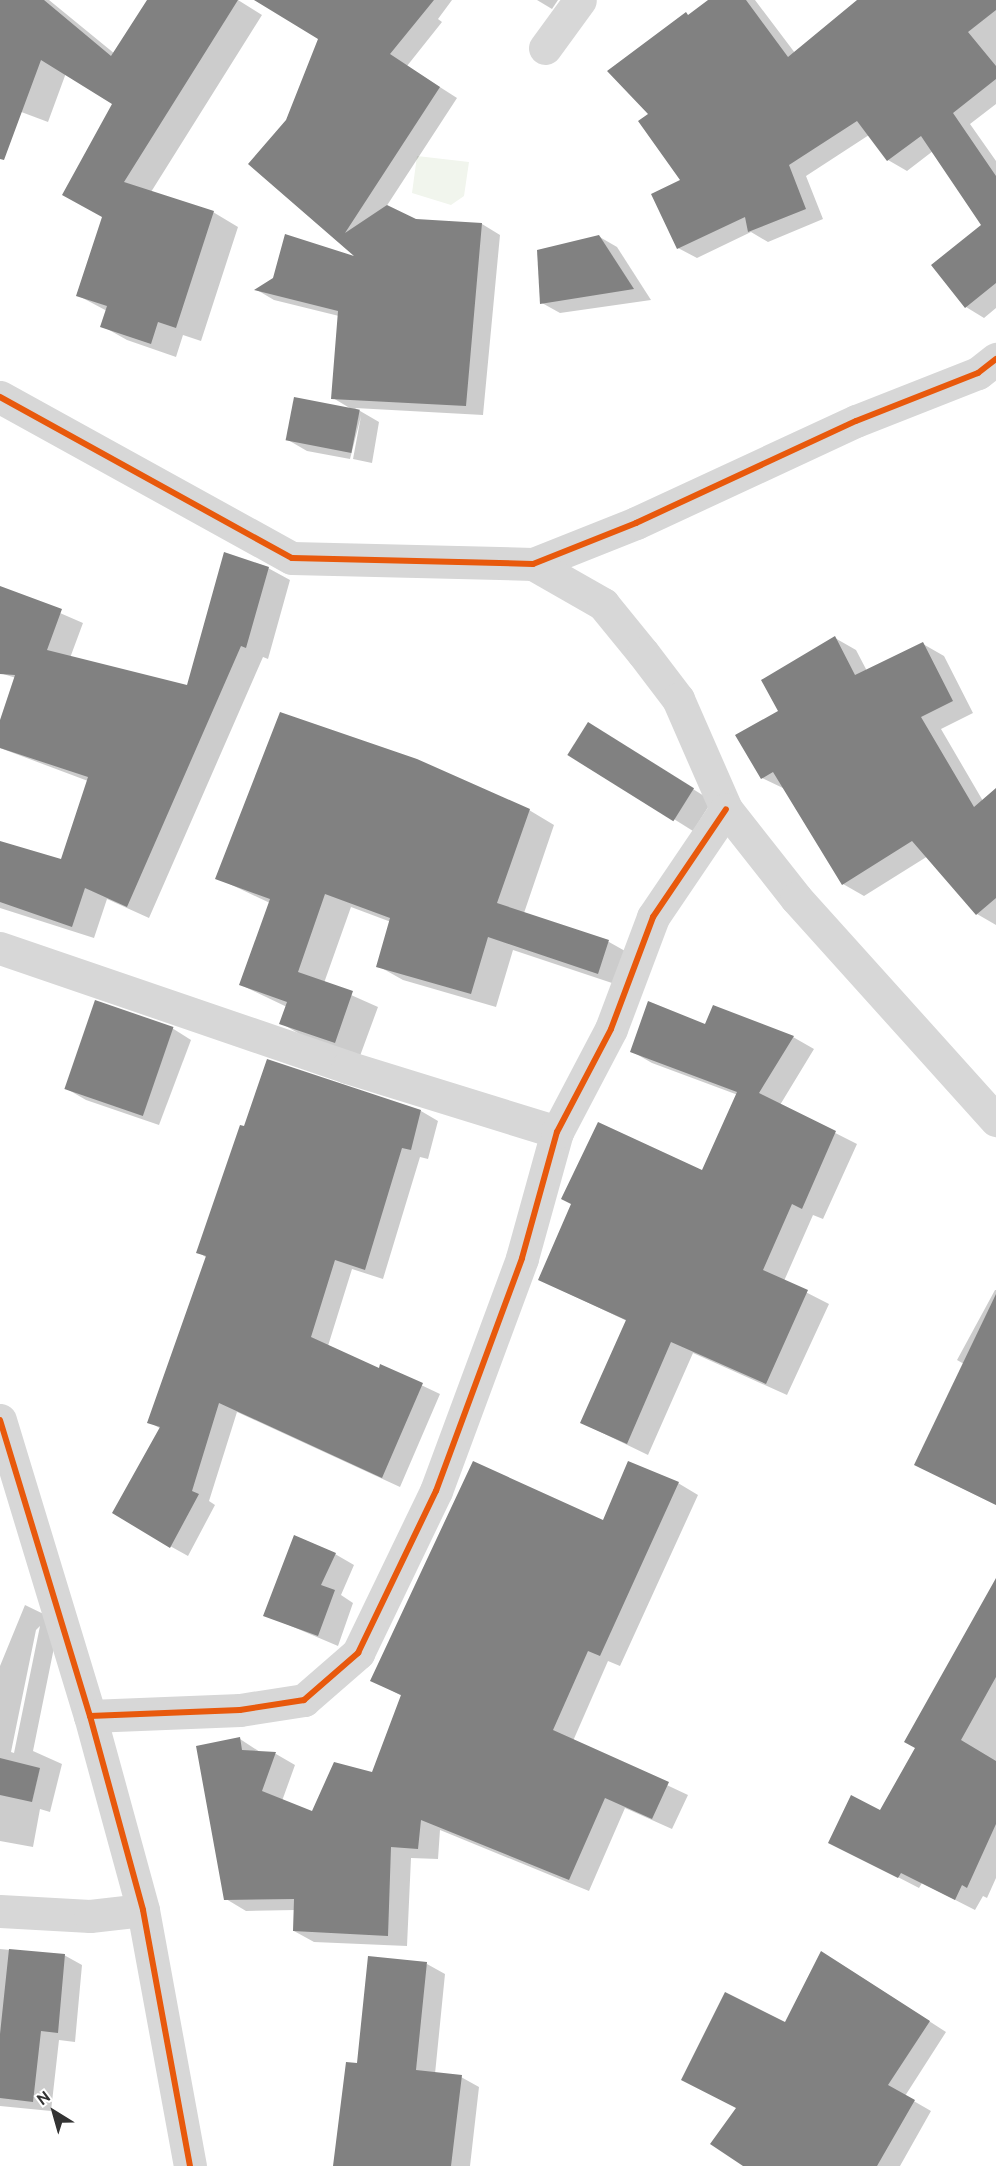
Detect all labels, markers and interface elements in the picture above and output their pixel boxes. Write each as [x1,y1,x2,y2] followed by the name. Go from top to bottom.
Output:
[24,2082,84,2142] north arrow
[33,2087,53,2108] text: N

